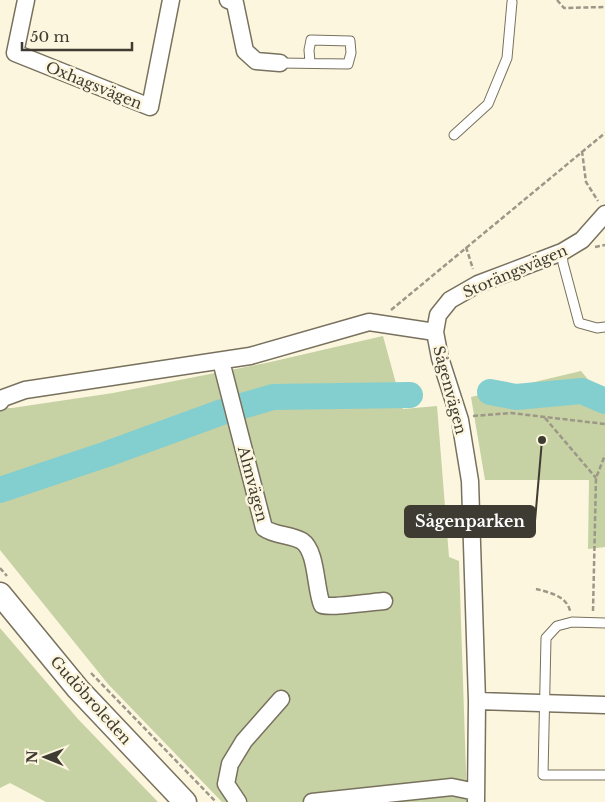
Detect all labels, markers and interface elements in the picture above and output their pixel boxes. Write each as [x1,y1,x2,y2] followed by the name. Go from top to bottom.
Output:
[22,20,132,52] scale bar
[30,27,70,46] text: 50 m
[43,57,145,113] street label: Oxhagsvägen
[460,240,570,302] street label: Storängsvägen
[429,344,471,436] street label: Sågenvägen
[234,443,272,524] street label: Almvägen
[405,506,535,537] callout: Sågenparken
[415,511,525,531] text: Sågenparken
[46,652,136,748] street label: Gudöbroleden
[20,732,70,782] north arrow
[23,750,41,764] text: N

